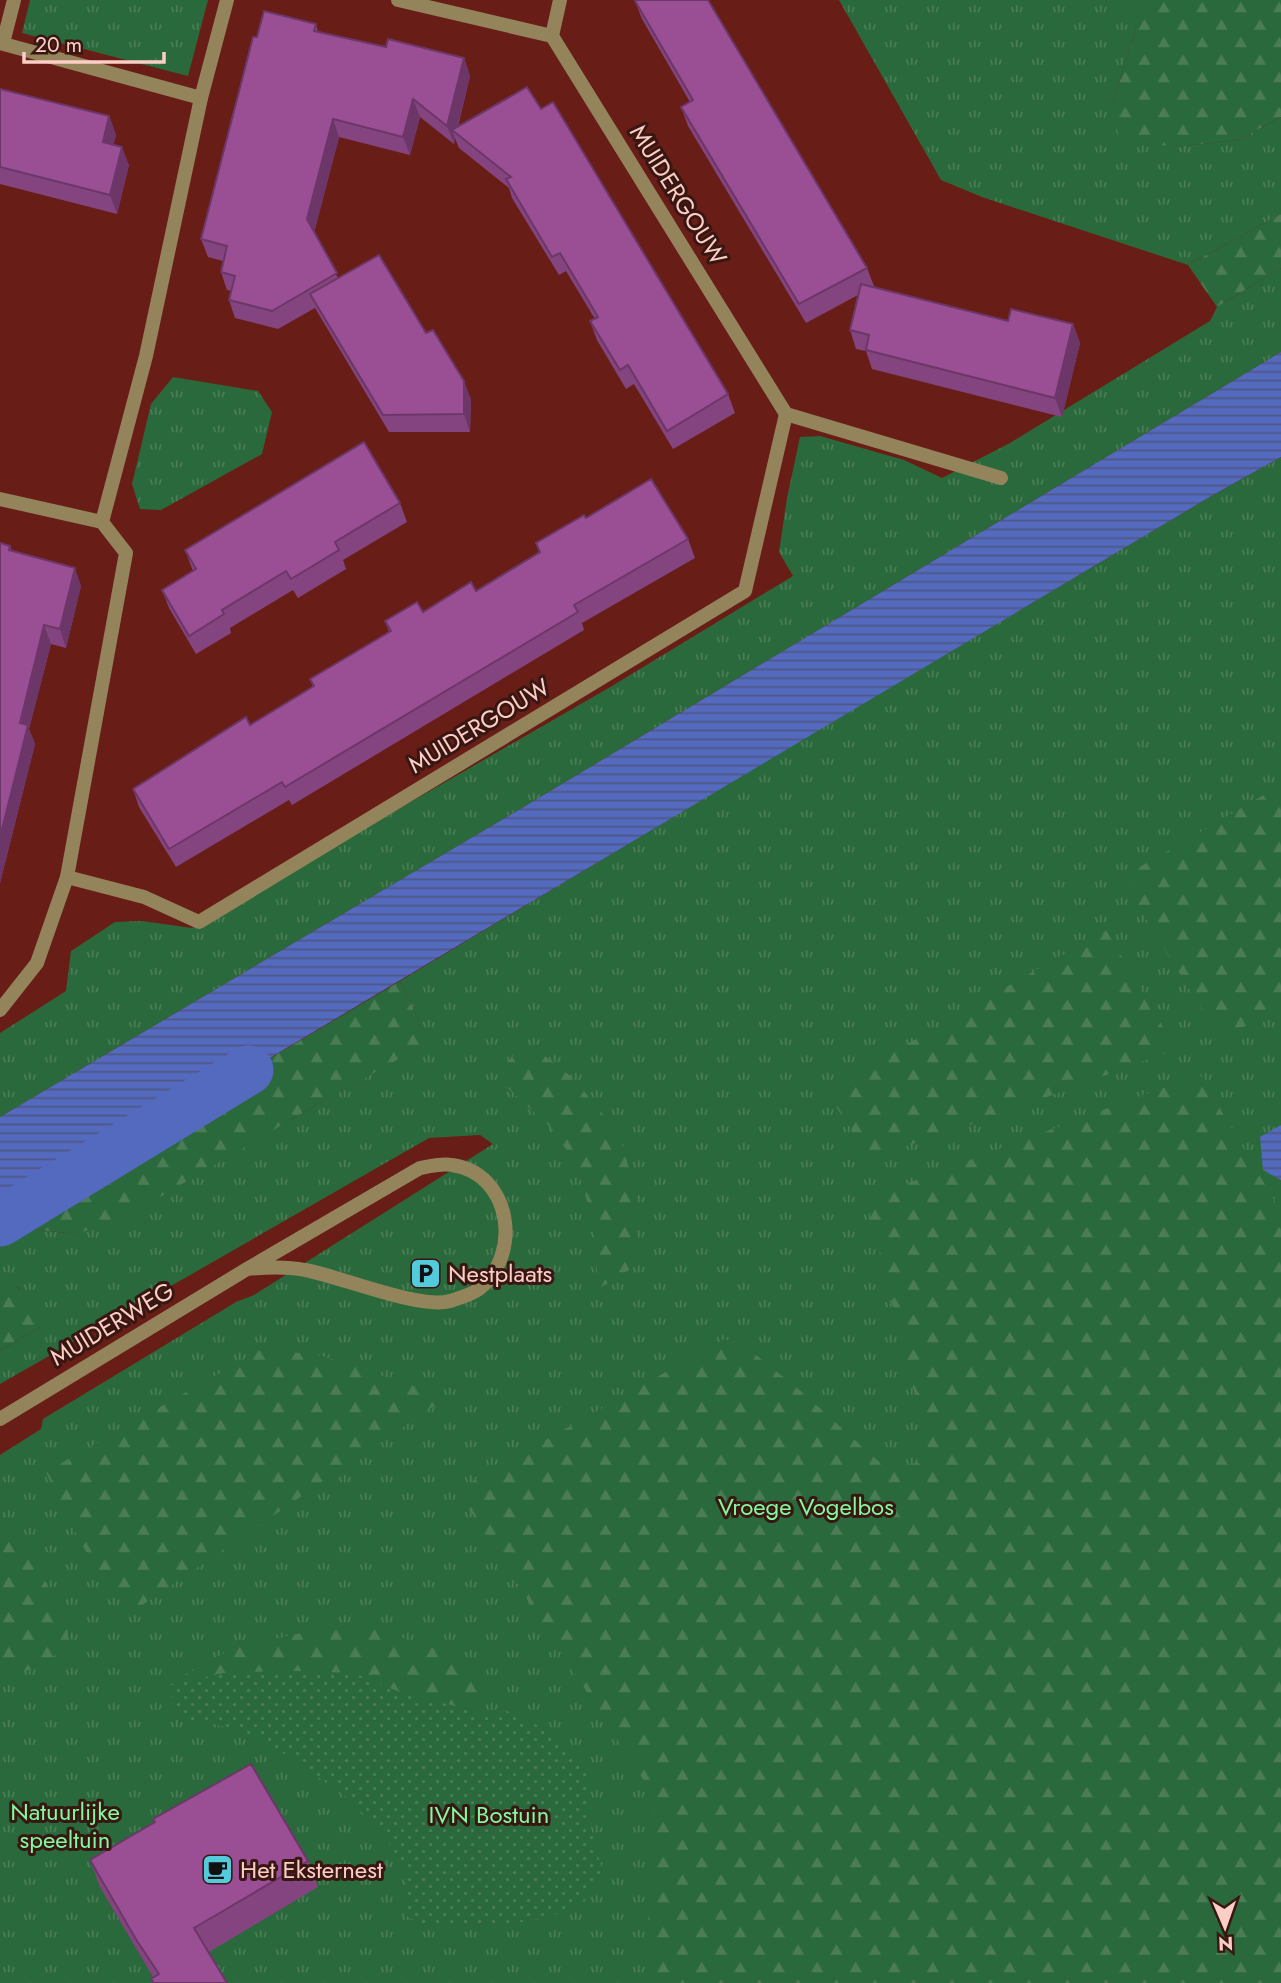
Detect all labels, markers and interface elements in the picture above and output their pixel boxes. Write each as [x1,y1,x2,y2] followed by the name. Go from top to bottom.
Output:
[24,21,164,65] scale bar
[35,30,82,60] text: 20 m
[621,118,736,272] street label: MUIDERGOUW
[401,669,556,782] street label: MUIDERGOUW
[448,1256,552,1291] place label: Nestplaats
[408,1257,442,1291] parking icon: Nestplaats
[43,1273,180,1374] street label: MUIDERWEG
[718,1489,894,1524] park label: Vroege Vogelbos
[10,1794,120,1857] park label: Natuurlijke speeltuin
[429,1797,549,1832] park label: IVN Bostuin
[240,1852,383,1887] place label: Het Eksternest
[200,1853,234,1887] cafe icon: Het Eksternest
[1190,1892,1260,1962] north arrow
[1218,1930,1234,1957] text: N

